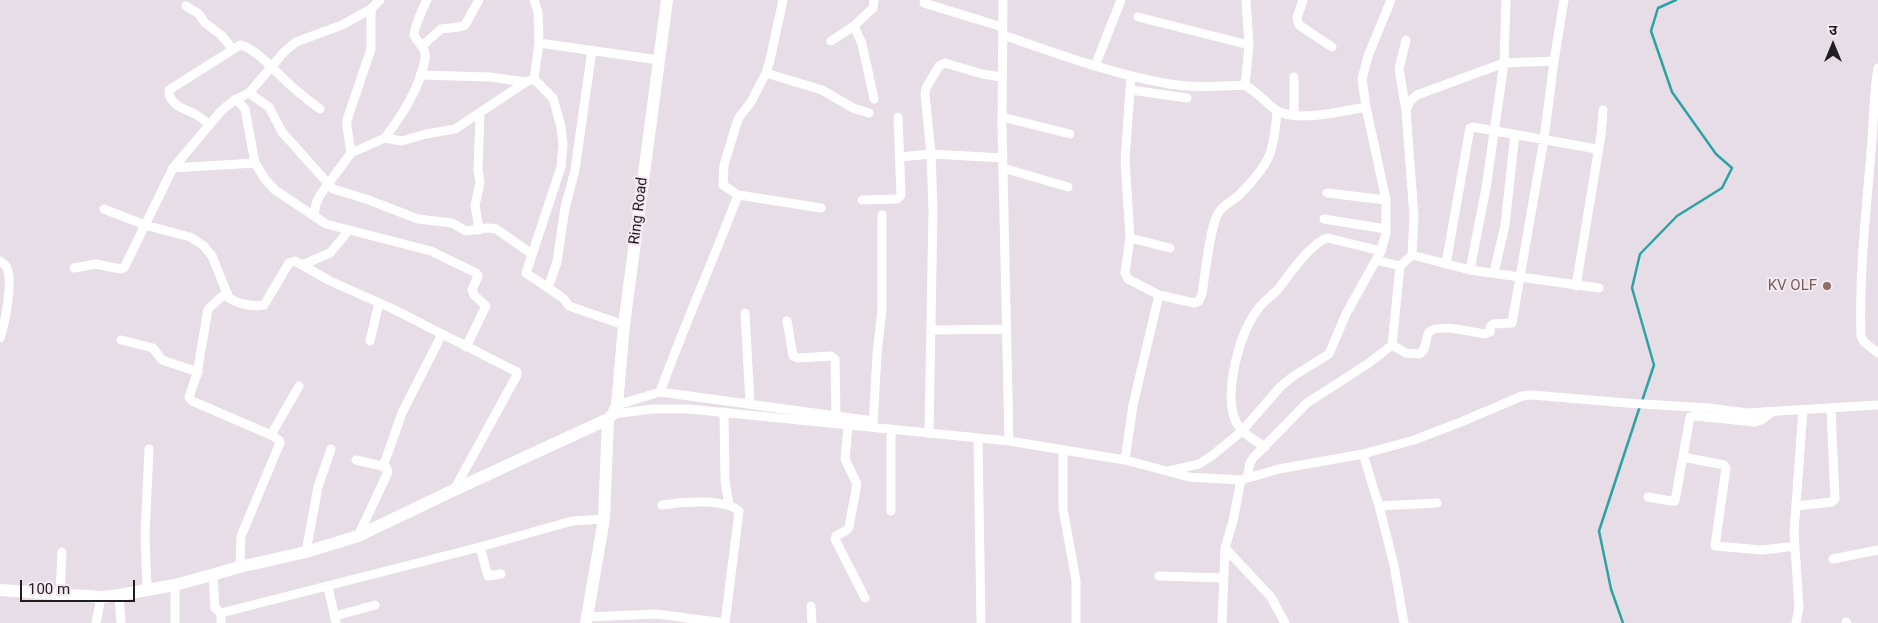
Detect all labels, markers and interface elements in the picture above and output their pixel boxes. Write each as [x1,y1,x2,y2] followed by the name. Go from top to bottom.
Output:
[1808,20,1858,70] north arrow
[1829,22,1837,38] text: उ
[626,176,652,246] street label: Ring Road
[1768,277,1817,295] place label: KV OLF
[1821,280,1833,292] marker: KV OLF
[22,570,138,602] scale bar
[28,580,70,598] text: 100 m

